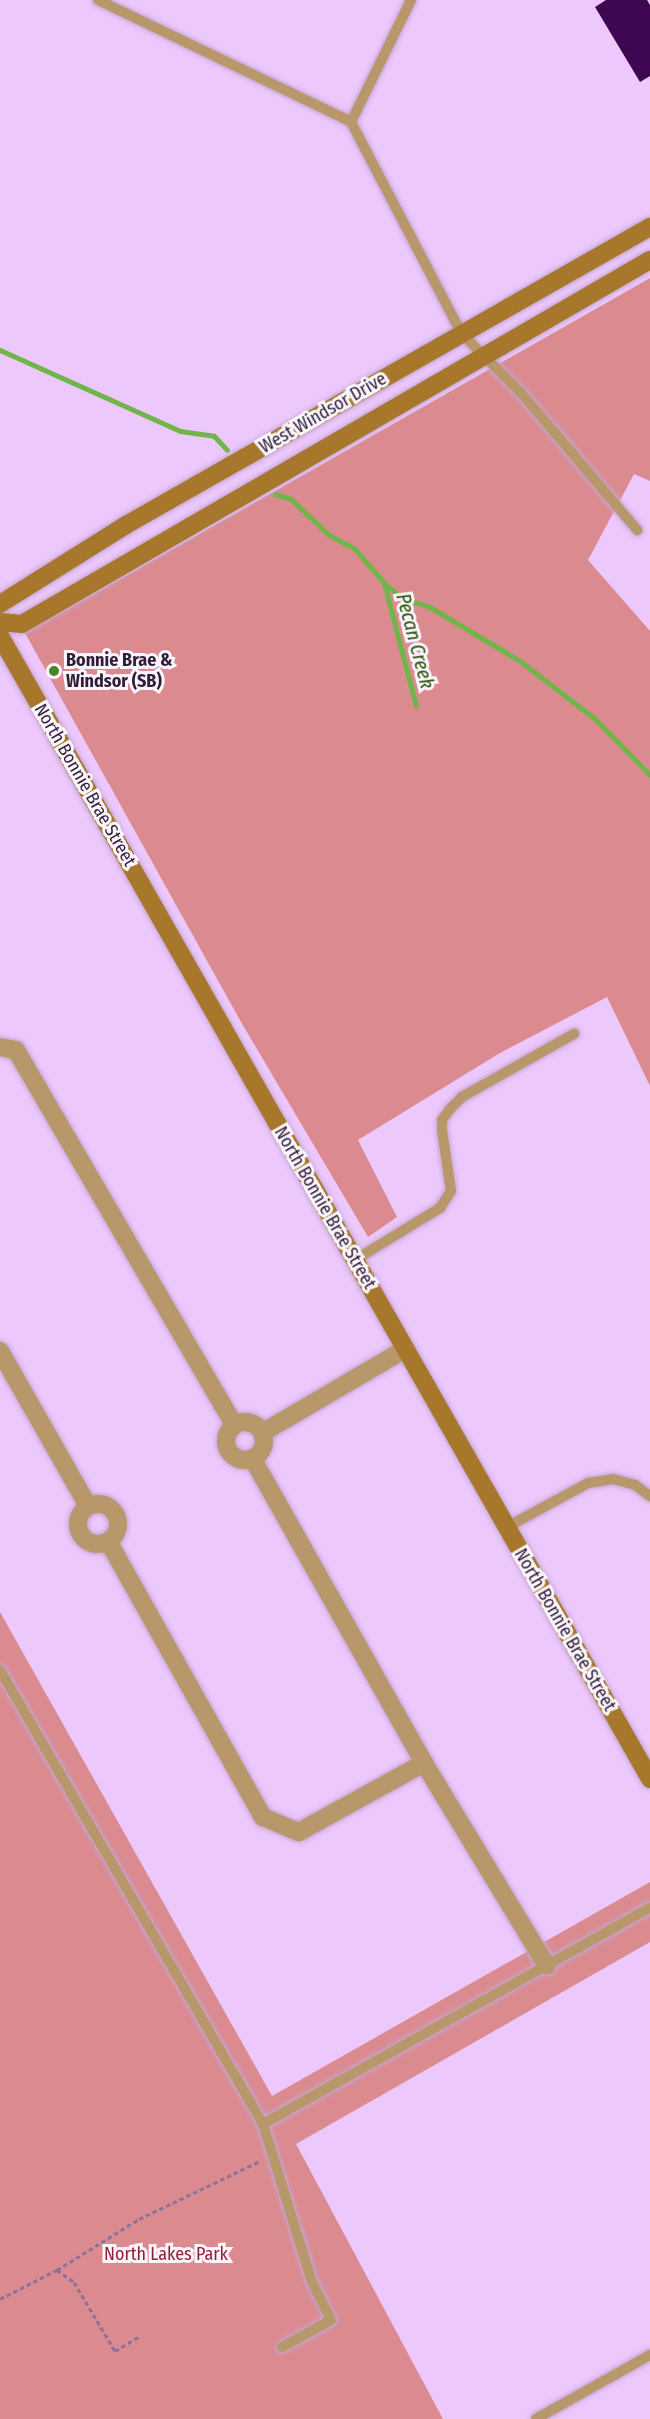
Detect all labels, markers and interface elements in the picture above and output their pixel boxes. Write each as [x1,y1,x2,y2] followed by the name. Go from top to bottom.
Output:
[256,368,390,458] street label: West Windsor Drive
[391,591,439,691] water label: Pecan Creek
[66,650,172,692] place label: Bonnie Brae & Windsor (SB)
[47,664,61,678] marker: Bonnie Brae & Windsor (SB)
[30,700,140,870] street label: North Bonnie Brae Street
[270,1123,380,1293] street label: North Bonnie Brae Street
[510,1545,620,1715] street label: North Bonnie Brae Street
[104,2243,228,2265] park label: North Lakes Park

